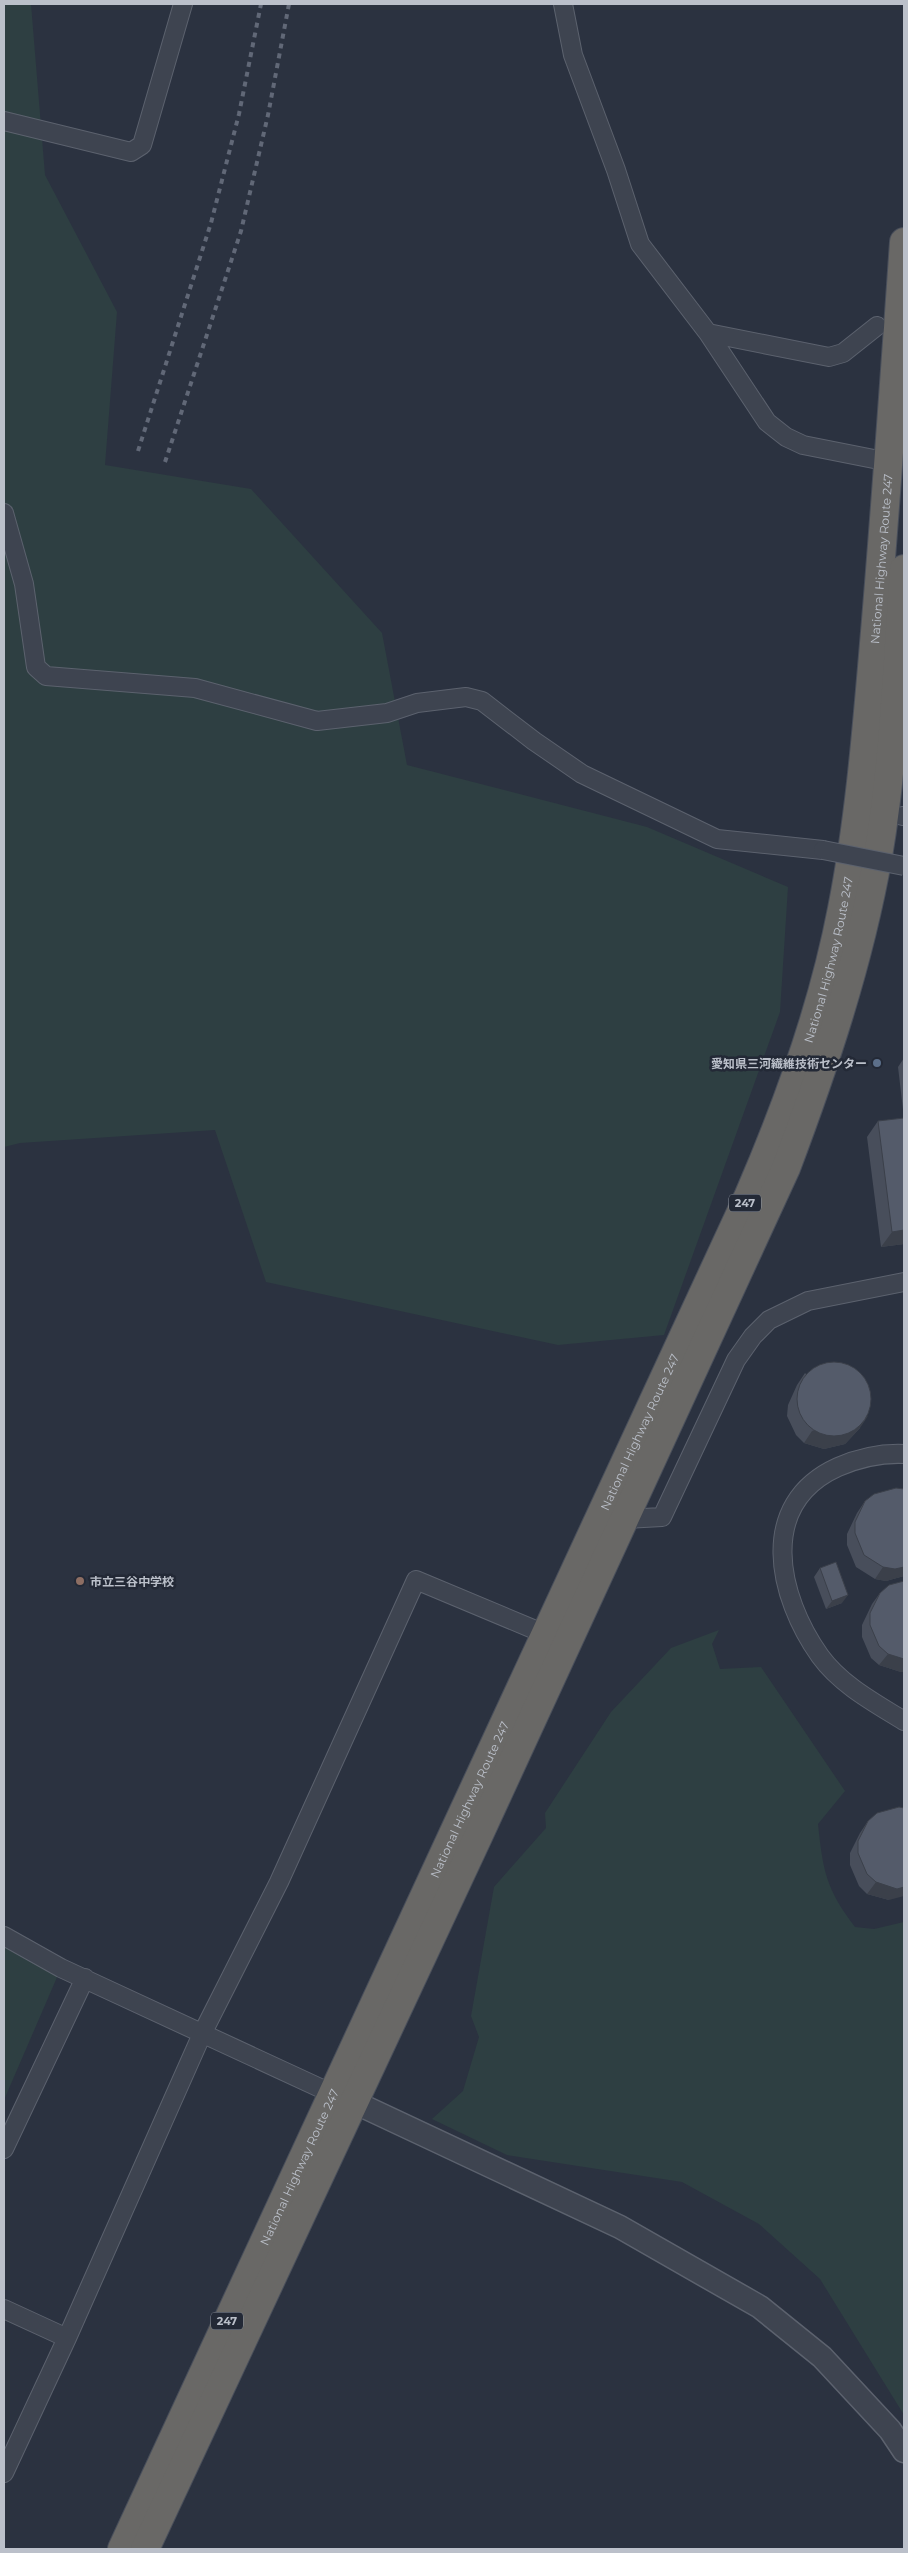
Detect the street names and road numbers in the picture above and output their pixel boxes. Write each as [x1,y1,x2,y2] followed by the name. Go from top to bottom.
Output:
[867,473,895,644] street label: National Highway Route 247
[800,875,855,1044] street label: National Highway Route 247
[729,1194,761,1212] road number: 247
[597,1351,682,1512] street label: National Highway Route 247
[426,1719,512,1880] street label: National Highway Route 247
[256,2086,342,2247] street label: National Highway Route 247
[211,2312,243,2330] road number: 247

